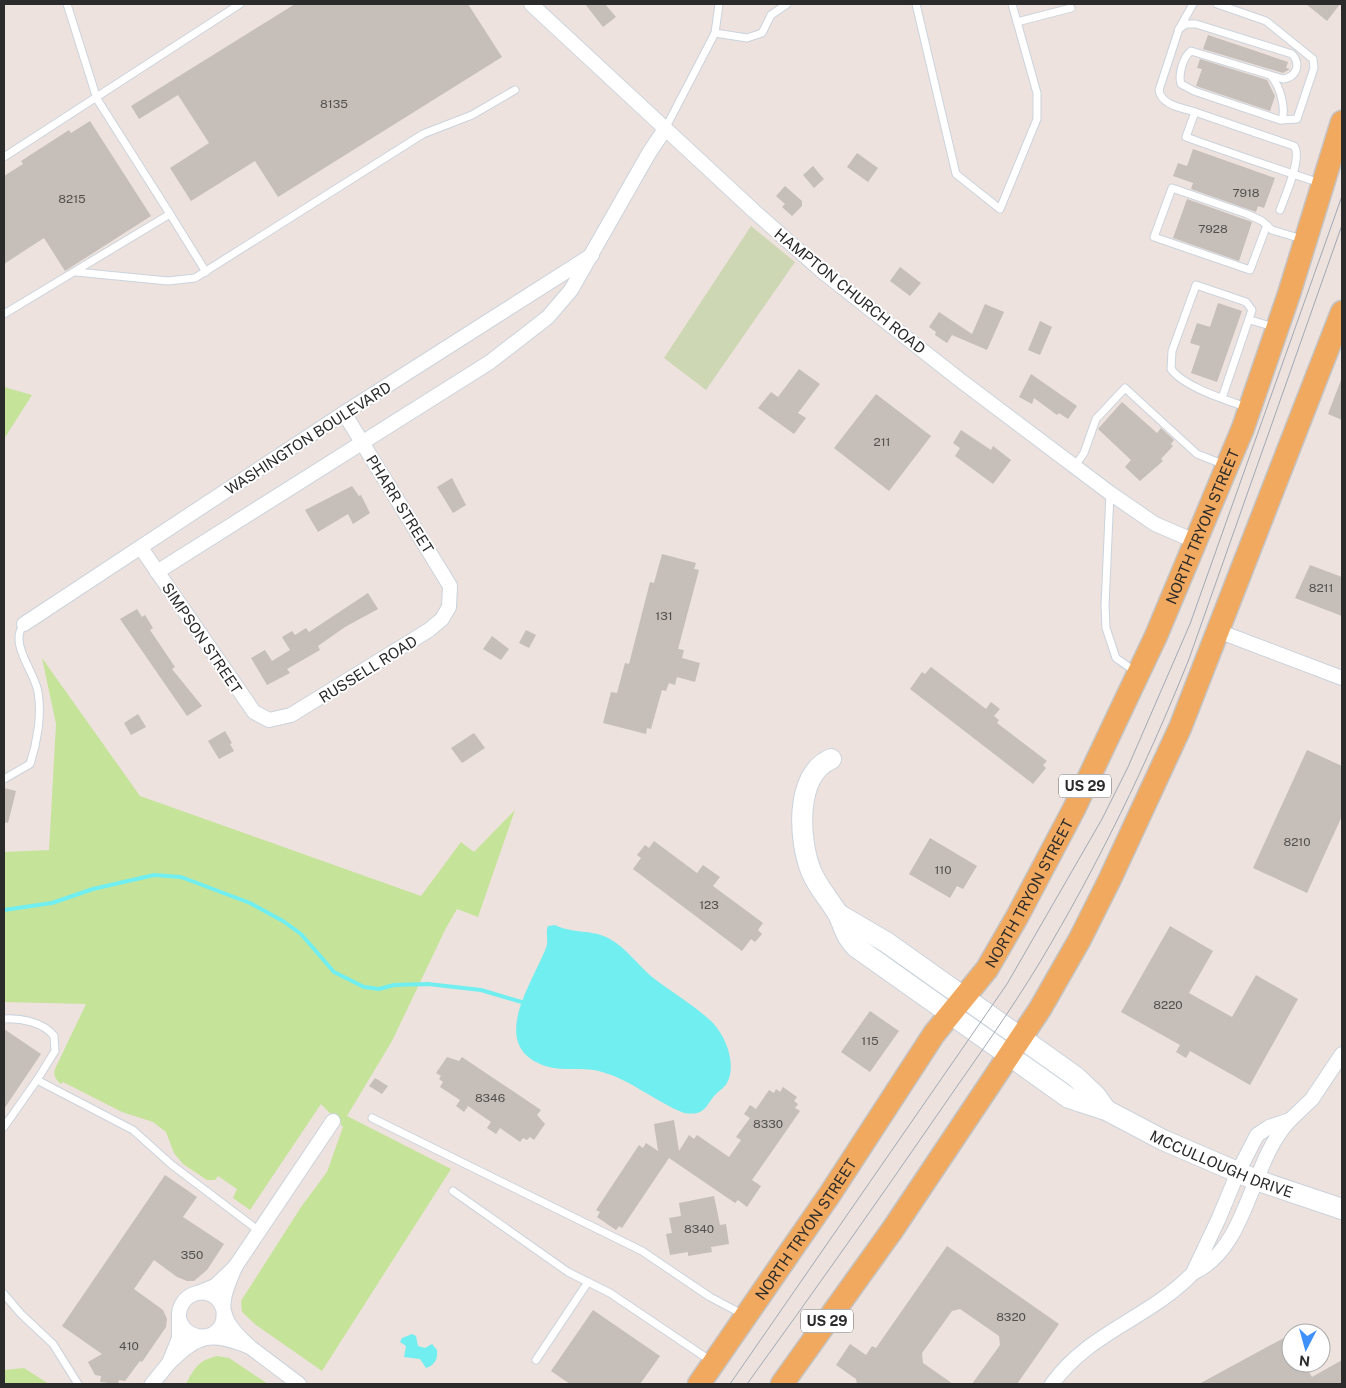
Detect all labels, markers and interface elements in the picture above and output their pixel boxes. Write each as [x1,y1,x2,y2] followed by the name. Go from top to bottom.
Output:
[320,97,348,111] house number: 8135
[1232,186,1260,200] house number: 7918
[58,192,86,206] house number: 8215
[1198,222,1228,236] house number: 7928
[771,225,929,357] street label: HAMPTON CHURCH ROAD
[222,378,394,498] street label: WASHINGTON BOULEVARD
[874,435,890,449] house number: 211
[1162,446,1242,606] street label: NORTH TRYON STREET
[363,452,437,556] street label: PHARR STREET
[159,579,245,697] street label: SIMPSON STREET
[1309,581,1333,595] house number: 8211
[655,609,673,623] house number: 131
[316,632,420,706] street label: RUSSELL ROAD
[1059,774,1111,798] road number: US 29
[981,816,1076,971] street label: NORTH TRYON STREET
[1283,835,1311,849] house number: 8210
[934,863,952,877] house number: 110
[699,898,719,912] house number: 123
[1153,998,1183,1012] house number: 8220
[861,1034,879,1048] house number: 115
[475,1091,505,1105] house number: 8346
[753,1117,783,1131] house number: 8330
[1147,1126,1296,1200] street label: MCCULLOUGH DRIVE
[751,1155,859,1303] street label: NORTH TRYON STREET
[684,1222,714,1236] house number: 8340
[181,1248,203,1262] house number: 350
[801,1310,853,1332] road number: US 29
[996,1310,1026,1324] house number: 8320
[1281,1323,1331,1373] north arrow
[119,1339,139,1353] house number: 410
[1298,1352,1311,1369] text: N

